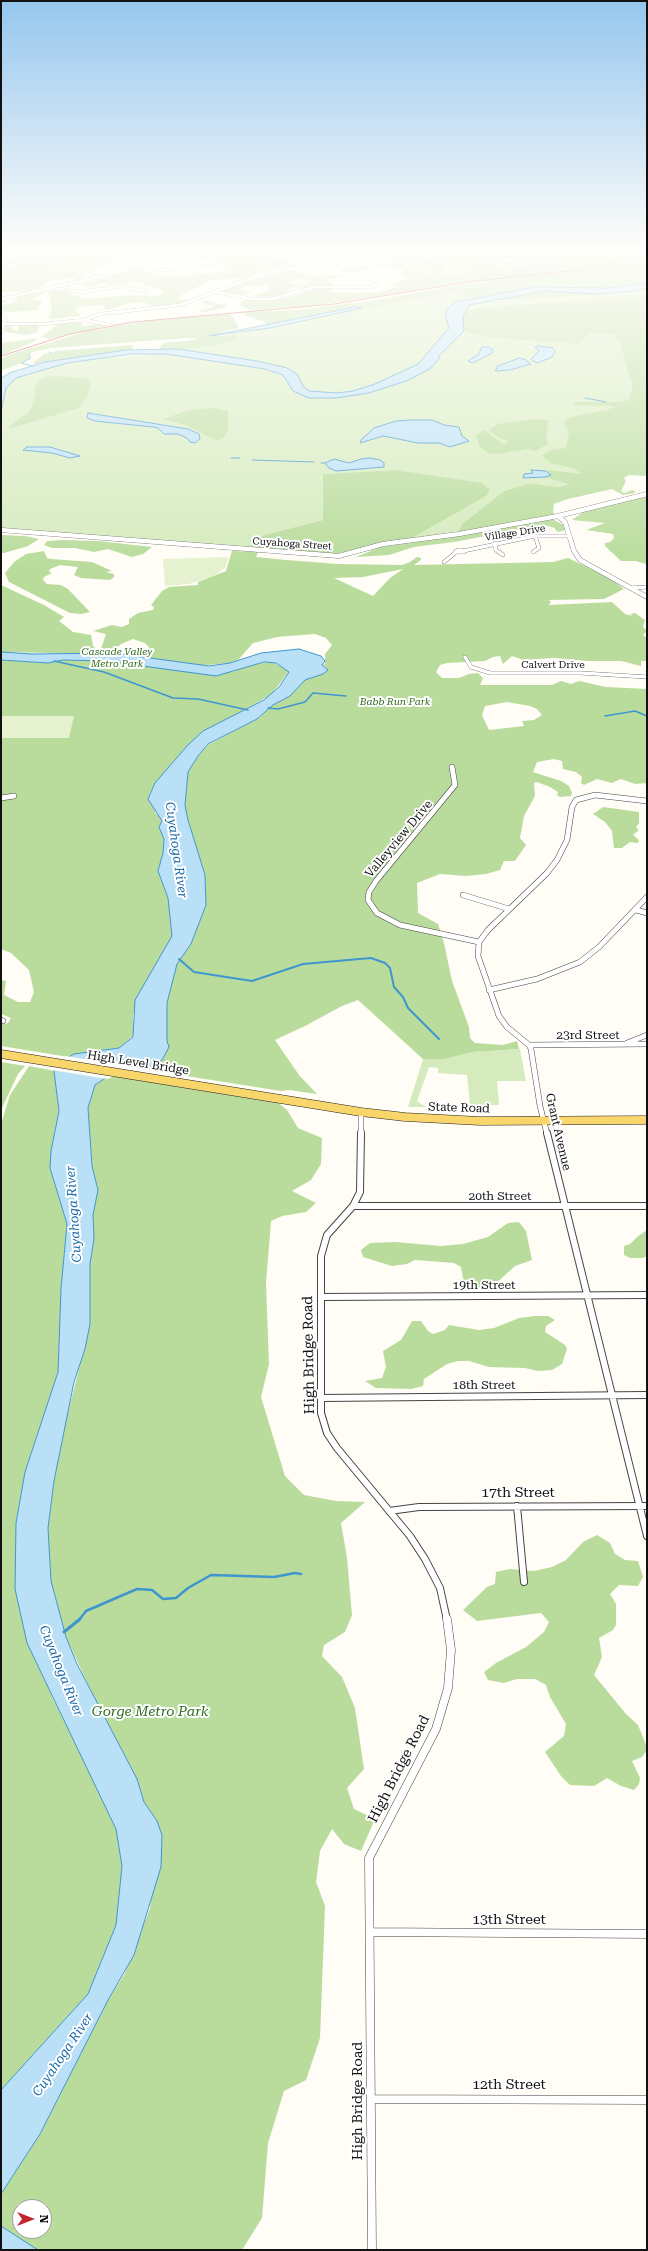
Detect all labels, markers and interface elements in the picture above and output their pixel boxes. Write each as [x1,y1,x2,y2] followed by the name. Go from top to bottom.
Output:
[484,522,546,544] street label: Village Drive
[252,535,332,553] street label: Cuyahoga Street
[82,646,152,670] park label: Cascade Valley Metro Park
[521,659,585,671] street label: Calvert Drive
[360,696,430,708] park label: Babb Run Park
[362,797,436,881] street label: Valleyview Drive
[162,801,190,899] water label: Cuyahoga River
[556,1028,620,1042] street label: 23rd Street
[86,1048,190,1078] street label: High Level Bridge
[542,1092,574,1172] street label: Grant Avenue
[428,1100,490,1116] street label: State Road
[63,1165,85,1263] water label: Cuyahoga River
[468,1189,532,1203] street label: 20th Street
[452,1278,516,1292] street label: 19th Street
[300,1296,318,1414] street label: High Bridge Road
[452,1378,516,1392] street label: 18th Street
[481,1485,555,1501] street label: 17th Street
[36,1623,86,1719] water label: Cuyahoga River
[92,1704,208,1720] park label: Gorge Metro Park
[365,1712,433,1826] street label: High Bridge Road
[472,1912,546,1928] street label: 13th Street
[29,2010,97,2100] water label: Cuyahoga River
[350,2042,366,2160] street label: High Bridge Road
[472,2077,546,2093] street label: 12th Street
[12,2199,52,2239] north arrow
[37,2215,50,2223] text: N

